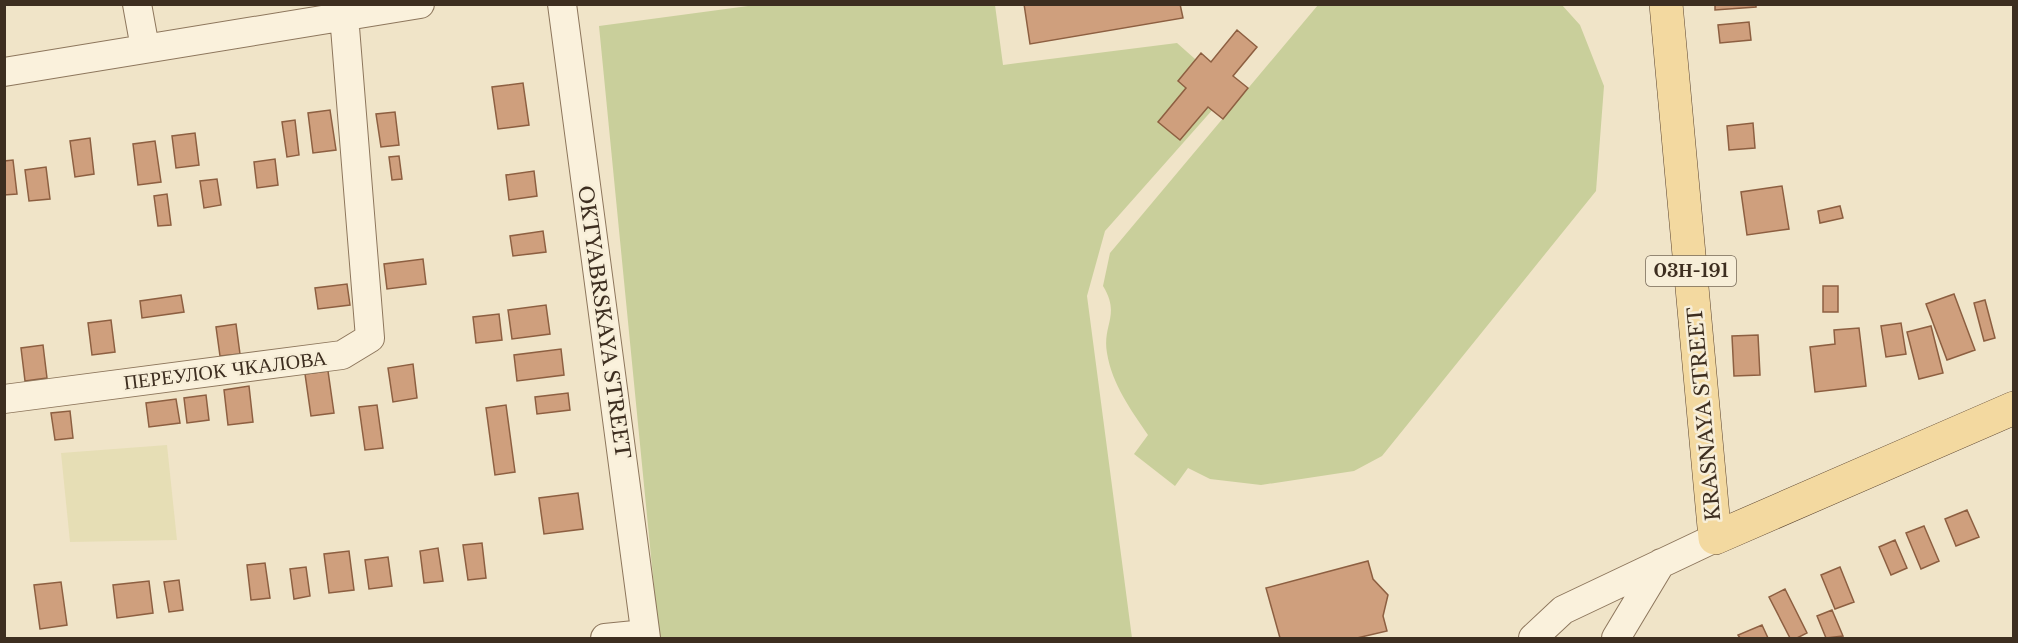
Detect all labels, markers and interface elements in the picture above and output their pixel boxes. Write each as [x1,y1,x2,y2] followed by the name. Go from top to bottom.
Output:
[573,184,635,460] street label: OKTYABRSKAYA STREET
[1646,256,1736,286] road number: 03Н-191
[1683,306,1725,522] street label: KRASNAYA STREET
[122,346,328,394] street label: ПЕРЕУЛОК ЧКАЛОВА

